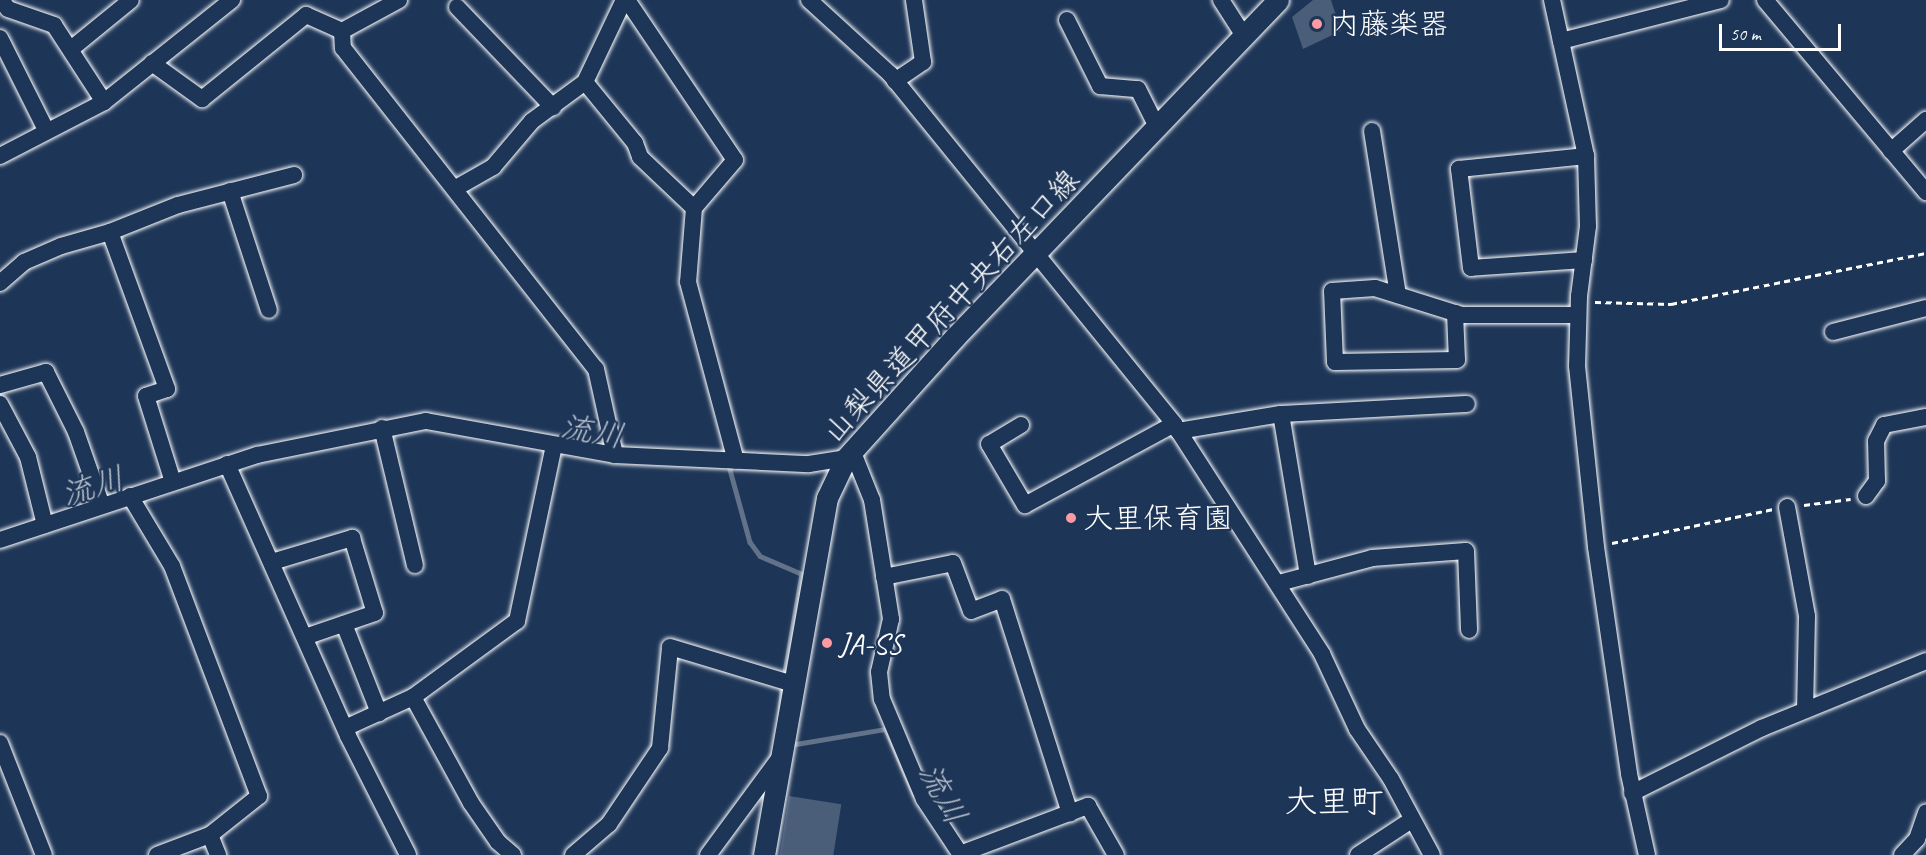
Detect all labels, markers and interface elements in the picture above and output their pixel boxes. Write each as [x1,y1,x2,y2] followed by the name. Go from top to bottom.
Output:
[1329,6,1449,42] place label: 内藤楽器
[1722,12,1844,50] scale bar
[1310,17,1324,31] marker: 内藤楽器
[1730,23,1761,45] text: 50 m
[815,162,1087,450] street label: 山梨県道甲府中央右左口線
[557,408,627,456] water label: 流川
[57,459,129,515] water label: 流川
[1083,500,1233,536] place label: 大里保育園
[1064,511,1078,525] marker: 大里保育園
[839,625,902,661] place label: JA-SS
[820,636,834,650] marker: JA-SS
[910,757,974,831] water label: 流川
[1285,782,1383,822] district label: 大里町

